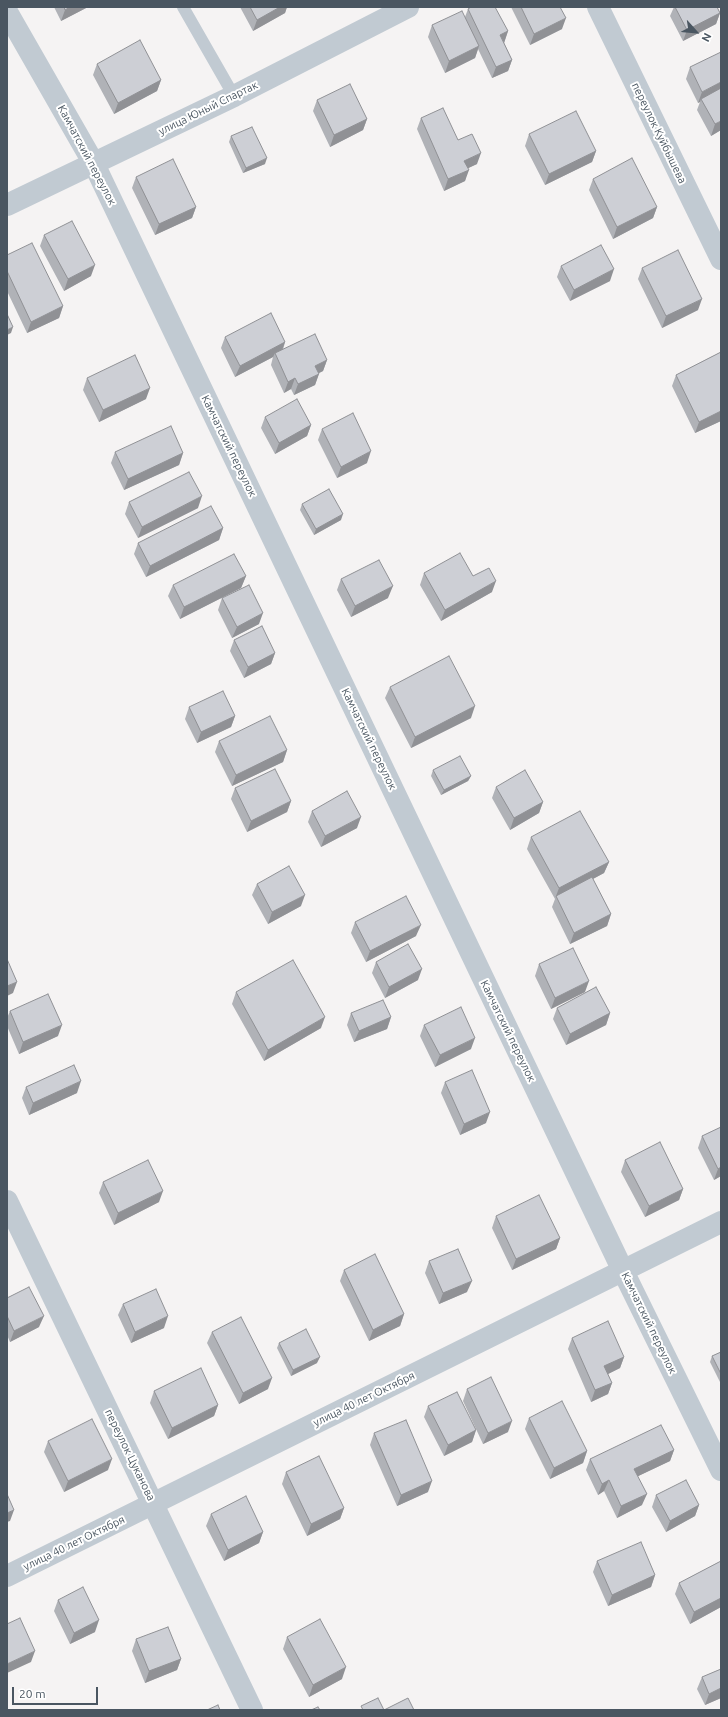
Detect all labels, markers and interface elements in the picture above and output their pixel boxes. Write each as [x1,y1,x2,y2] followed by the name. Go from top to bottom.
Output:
[676,12,716,52] north arrow
[699,31,714,44] text: N
[156,78,260,138] street label: улица Юный Спартак
[629,80,689,186] street label: переулок Куйбышева
[55,103,119,207] street label: Камчатский переулок
[199,393,259,499] street label: Камчатский переулок
[339,686,399,792] street label: Камчатский переулок
[478,978,538,1084] street label: Камчатский переулок
[619,1270,679,1376] street label: Камчатский переулок
[311,1369,417,1429] street label: улица 40 лет Октября
[102,1407,158,1503] street label: переулок Цуканова
[21,1513,127,1573] street label: улица 40 лет Октября
[14,1679,100,1705] scale bar
[19,1687,46,1700] text: 20 m

